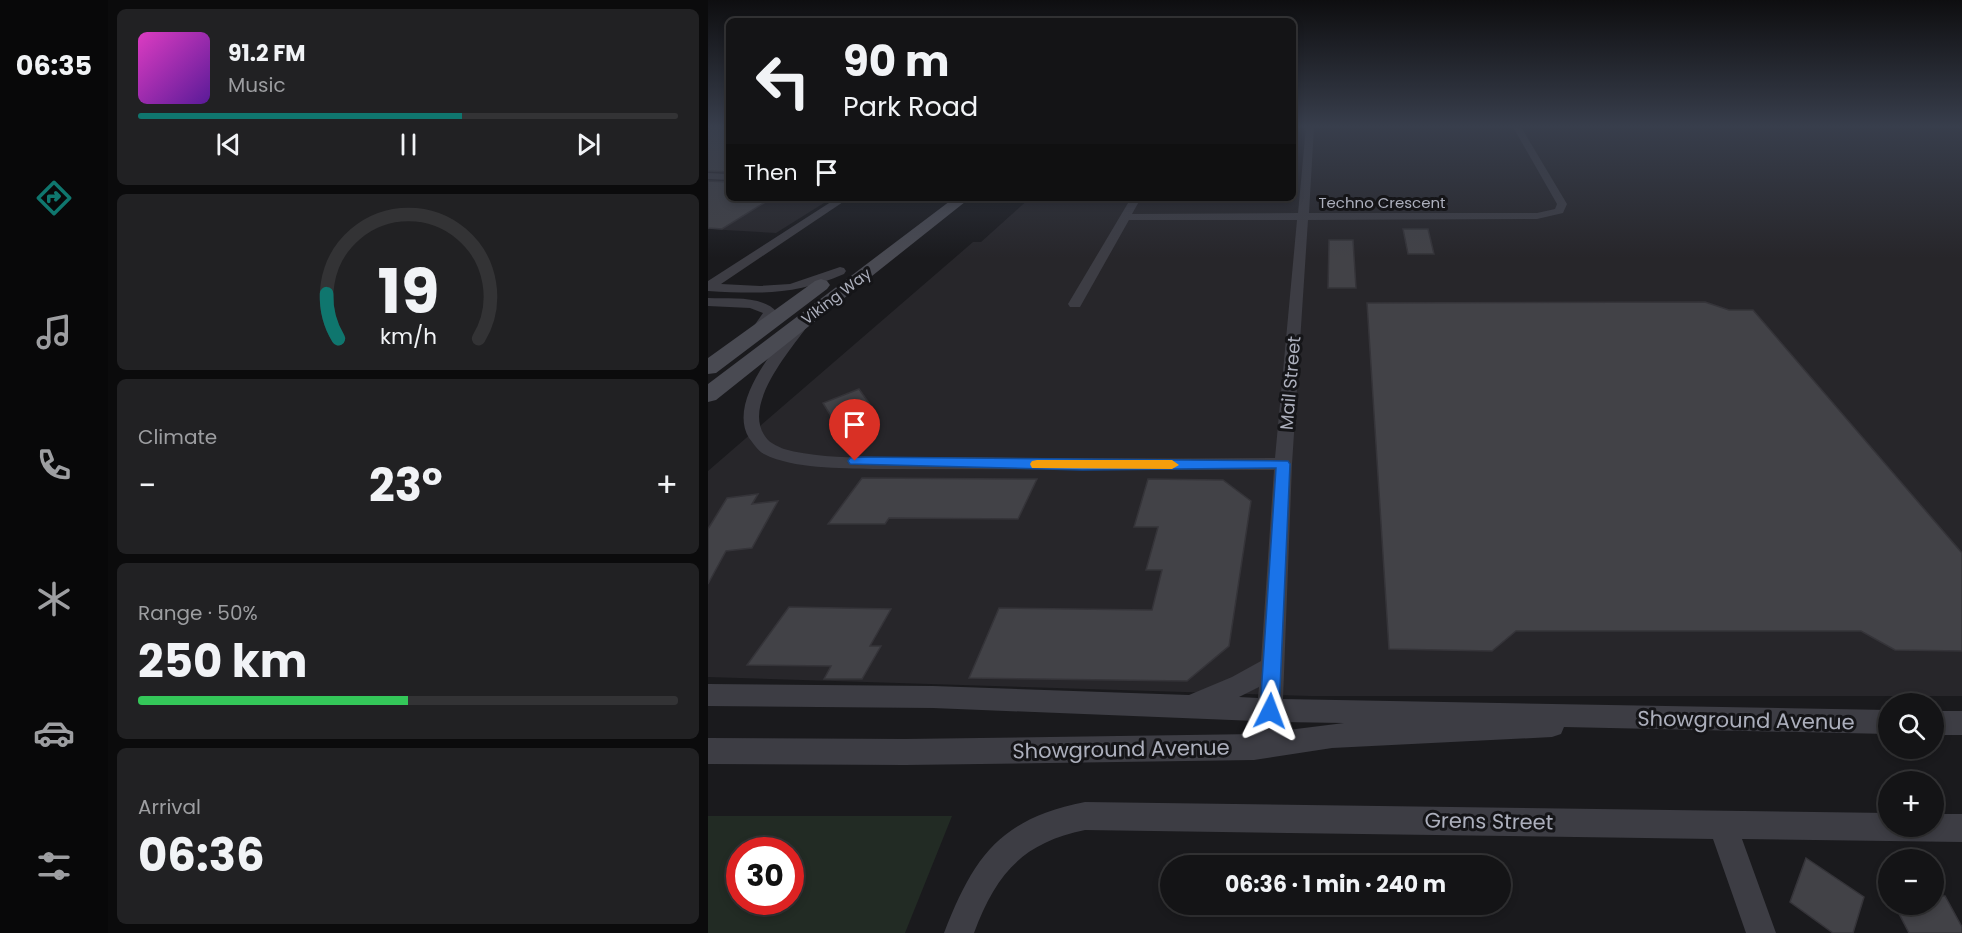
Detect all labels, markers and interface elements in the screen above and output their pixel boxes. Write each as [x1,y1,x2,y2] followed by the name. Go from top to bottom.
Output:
[843,32,950,91] text: 90 m
[228,38,305,69] text: 91.2 FM
[744,42,822,120] icon: left
[16,47,92,84] text: 06:35
[228,71,286,99] text: Music
[843,88,978,125] text: Park Road
[212,128,245,161] icon: previous
[392,128,425,161] icon: pause
[572,128,605,161] icon: next
[810,156,843,189] icon: arrive
[744,157,798,188] text: Then
[33,177,75,219] icon: directions
[1318,192,1446,213] street label: Techno Crescent
[377,247,439,335] text: 19
[797,263,876,329] street label: Viking Way
[33,311,75,353] icon: music
[379,321,437,352] text: km/h
[1273,335,1307,431] street label: Mail Street
[829,399,880,461] pin
[838,408,871,441] icon: arrive
[138,423,217,451] text: Climate
[33,444,75,486] icon: phone
[369,454,443,517] text: 23°
[138,462,156,509] text: −
[655,462,678,509] text: +
[33,578,75,620] icon: climate
[138,599,258,627] text: Range · 50%
[138,630,307,693] text: 250 km
[1238,679,1302,743] position arrow
[1878,693,1944,915] map controls
[1878,693,1944,759] button: search
[1637,704,1855,736] street label: Showground Avenue
[33,712,75,754] icon: car
[1012,733,1230,765] street label: Showground Avenue
[1878,771,1944,837] button: +
[138,793,201,821] text: Arrival
[1424,805,1554,837] street label: Grens Street
[138,824,265,887] text: 06:36
[726,837,804,915] speed limit sign: 30
[33,845,75,887] icon: filters
[1878,849,1944,915] button: −
[1225,869,1446,900] text: 06:36 · 1 min · 240 m

